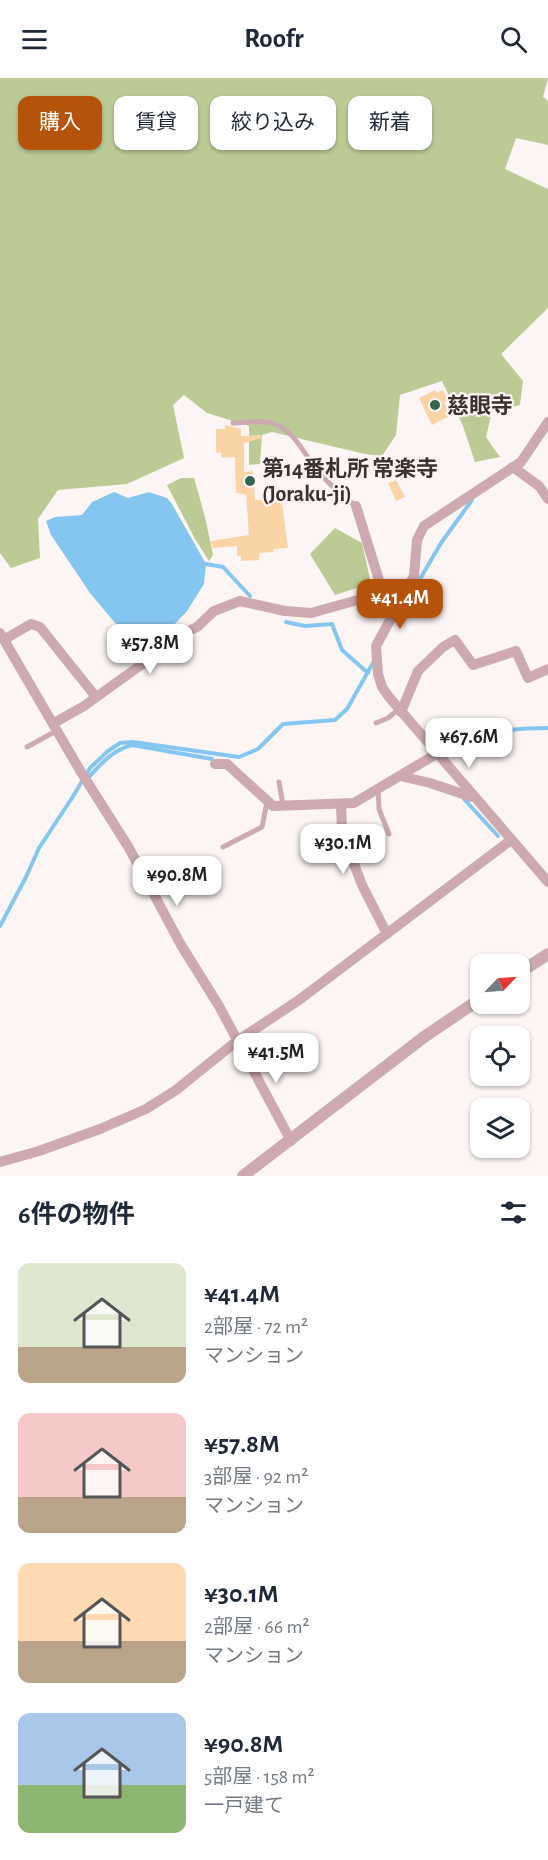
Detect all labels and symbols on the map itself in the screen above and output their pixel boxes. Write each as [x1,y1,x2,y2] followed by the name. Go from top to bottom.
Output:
[447,394,513,417] place label: 慈眼寺
[428,398,442,412] marker: 慈眼寺
[262,457,438,506] place label: 第14番札所 常楽寺 (Joraku-ji)
[243,474,257,488] marker: 第14番札所 常楽寺 (Joraku-ji)
[351,579,449,630] pin: ¥41.4M
[101,624,199,675] pin: ¥57.8M
[420,718,518,769] pin: ¥67.6M
[294,824,392,875] pin: ¥30.1M
[128,856,226,907] pin: ¥90.8M
[470,954,530,1014] north arrow
[227,1033,325,1084] pin: ¥41.5M

